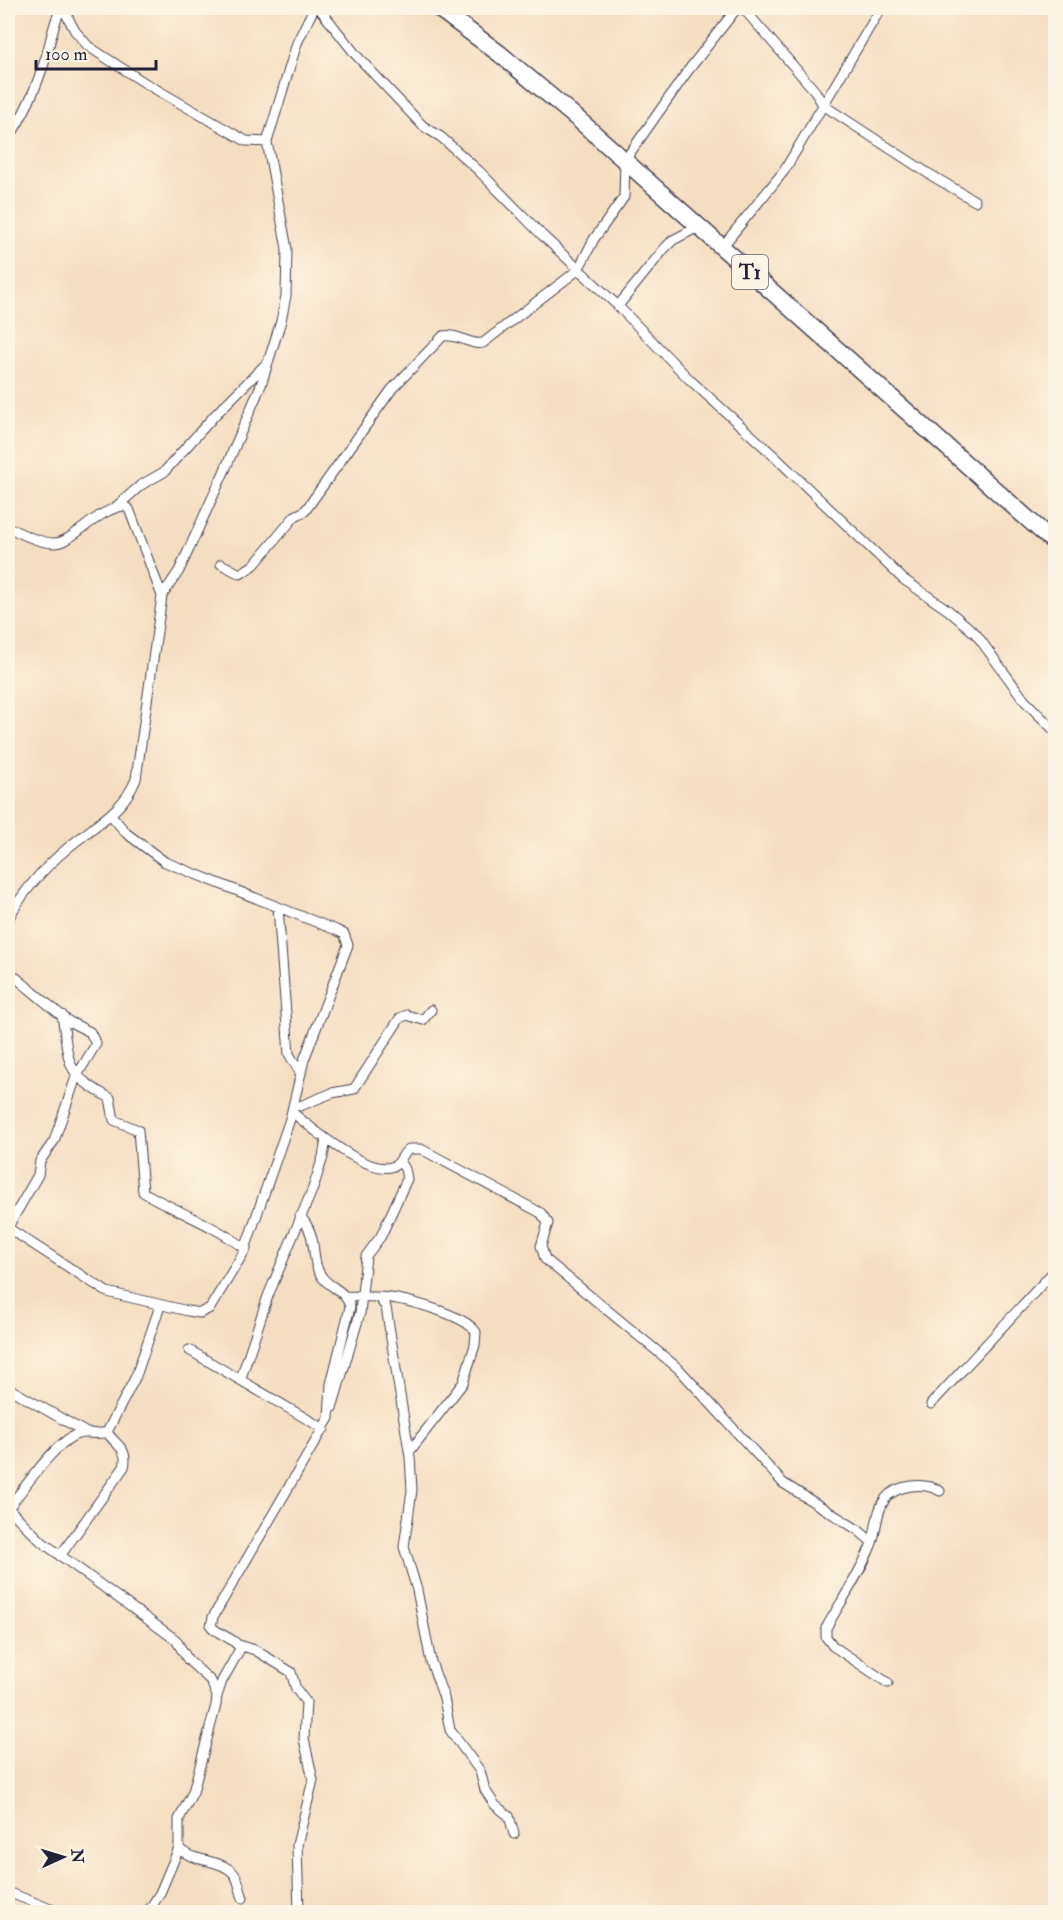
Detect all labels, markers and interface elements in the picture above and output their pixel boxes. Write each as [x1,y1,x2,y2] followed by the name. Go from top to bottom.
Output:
[36,33,156,71] scale bar
[45,43,88,66] text: 100 m
[732,255,768,289] road number: T1
[33,1827,93,1887] north arrow
[66,1847,87,1865] text: N

